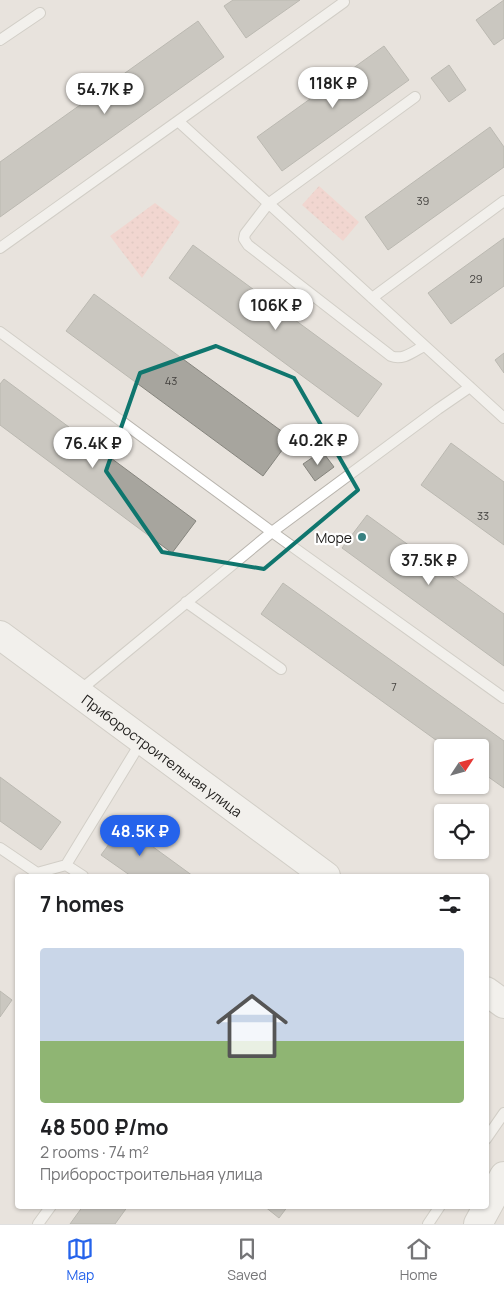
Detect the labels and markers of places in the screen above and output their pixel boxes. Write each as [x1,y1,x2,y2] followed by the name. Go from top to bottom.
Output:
[292,66,374,109] pin: 118K ₽
[59,72,151,115] pin: 54.7K ₽
[235,288,317,331] pin: 106K ₽
[272,424,364,466] pin: 40.2K ₽
[47,426,139,469] pin: 76.4K ₽
[315,528,352,547] place label: Море
[356,531,368,543] marker: Море
[383,544,475,586] pin: 37.5K ₽
[94,814,186,857] pin: 48.5K ₽

